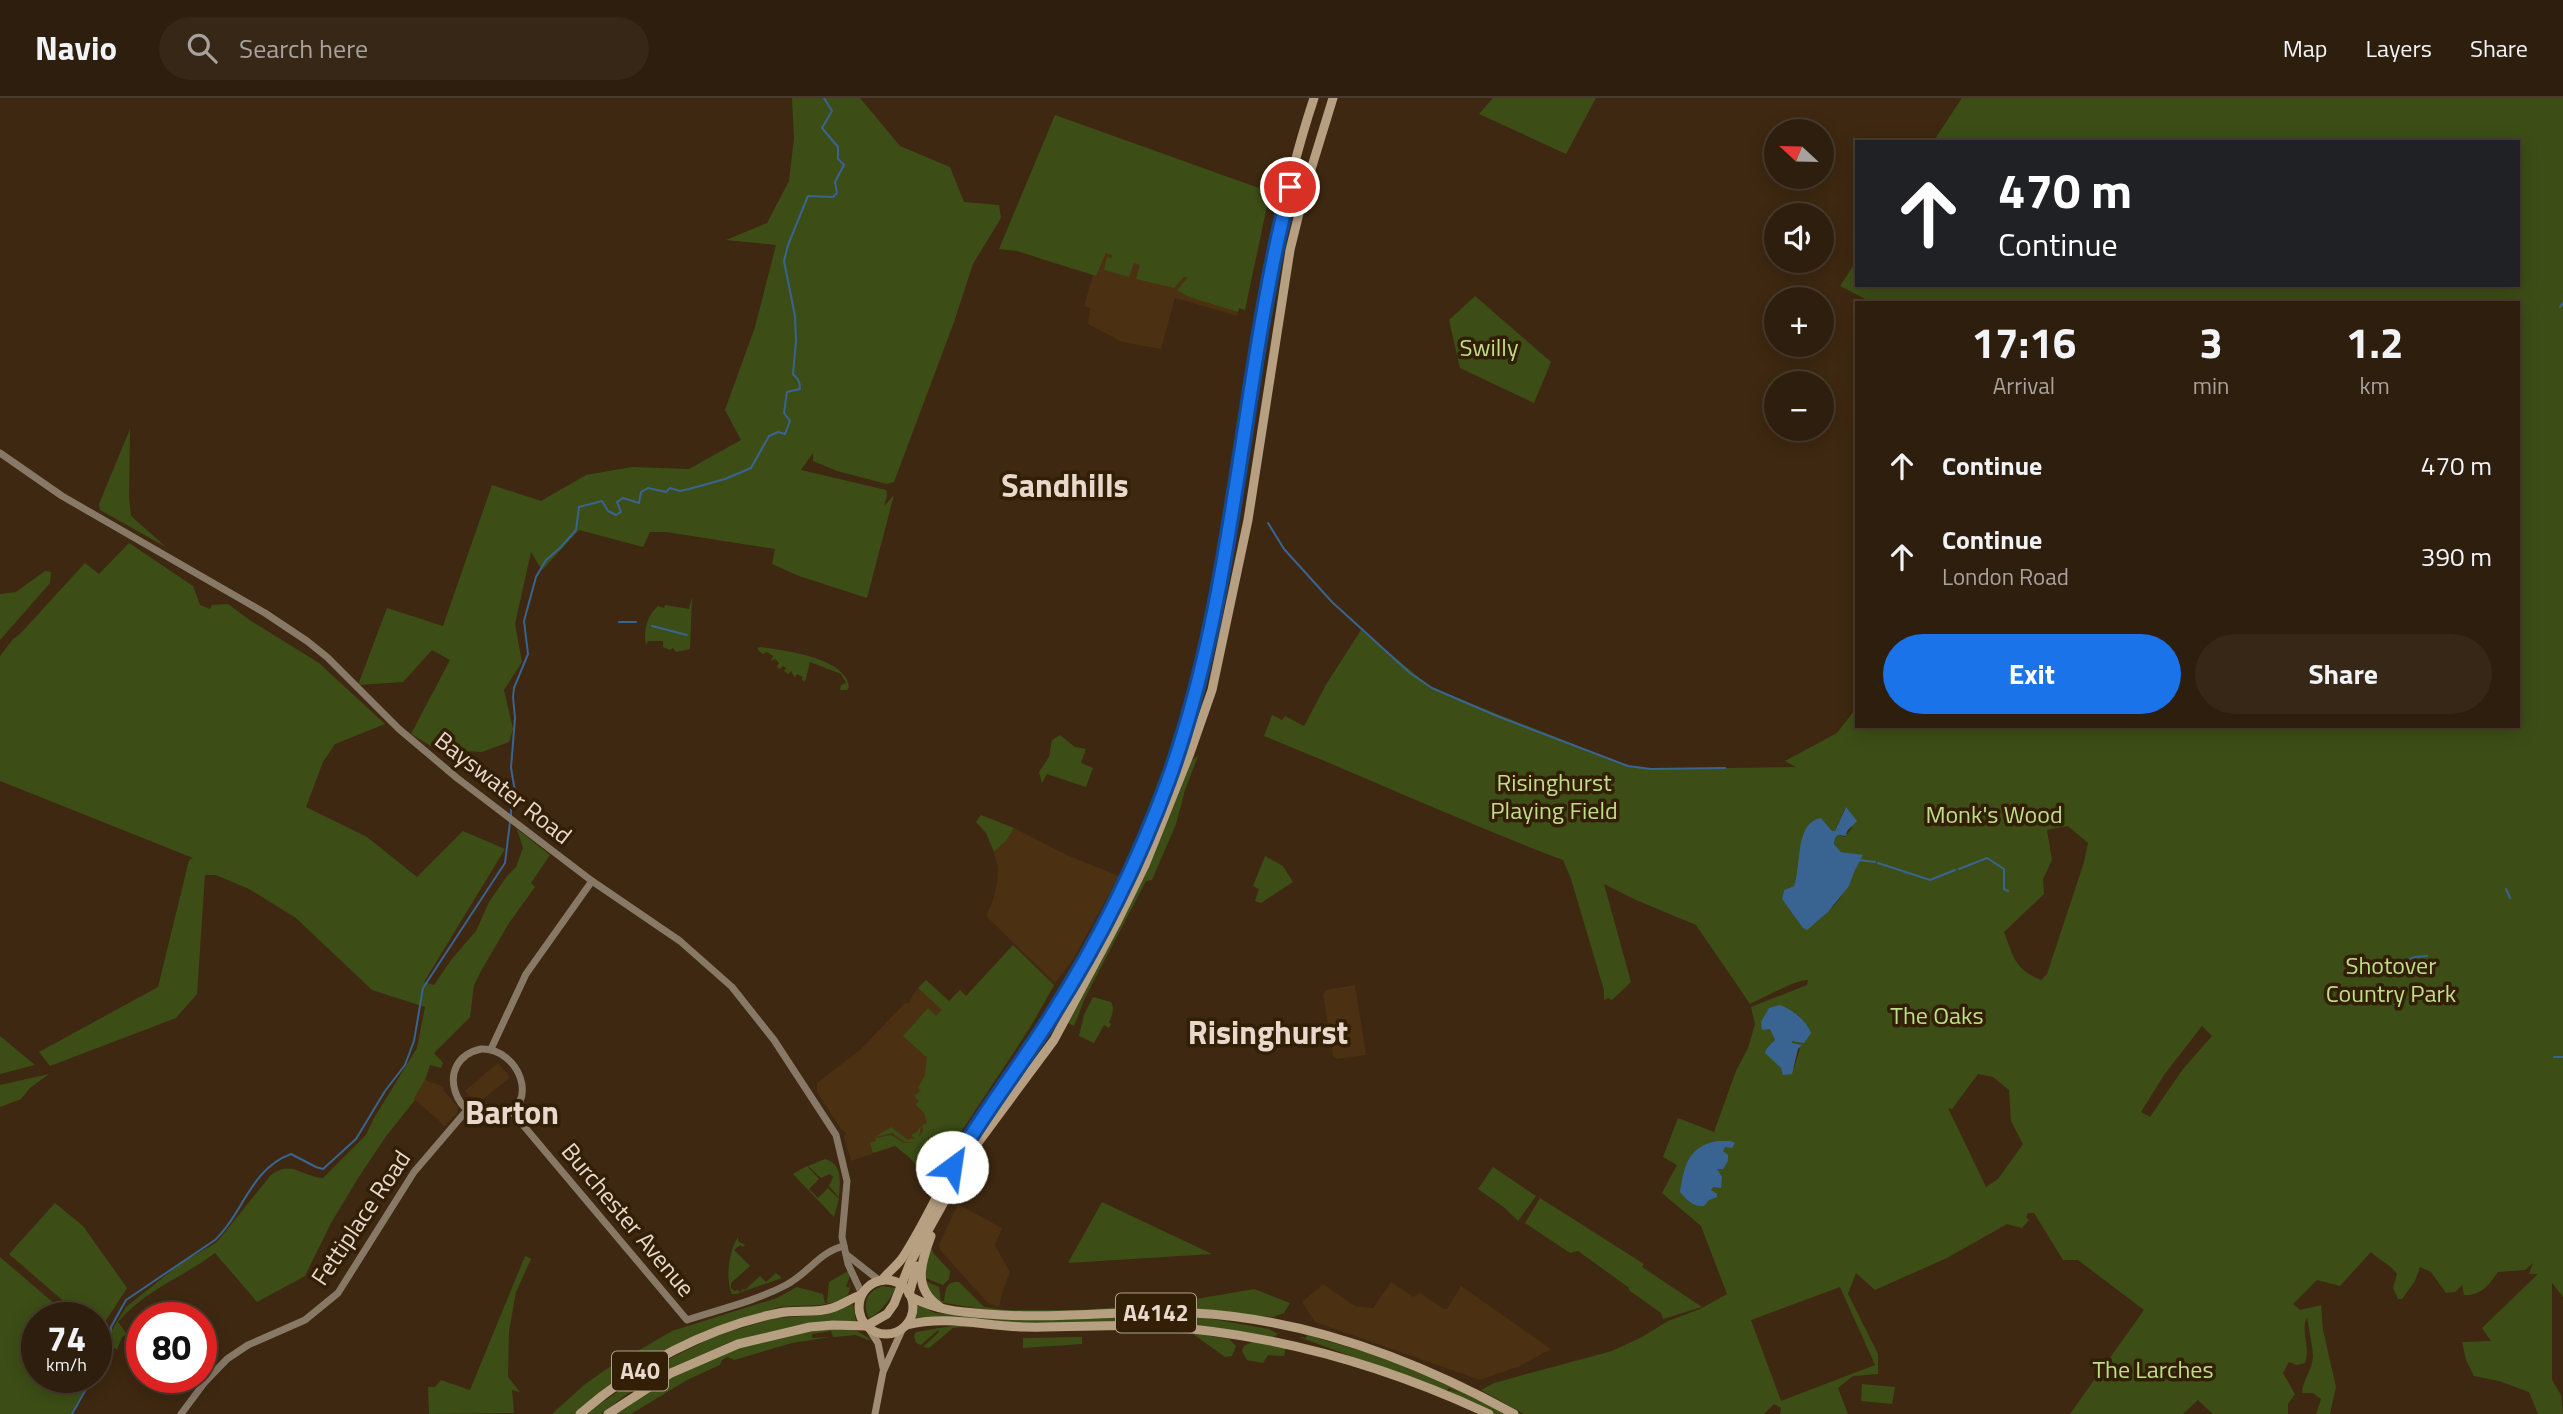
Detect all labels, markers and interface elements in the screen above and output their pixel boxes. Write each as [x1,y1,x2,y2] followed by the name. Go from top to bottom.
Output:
[159,17,649,80] search box
[35,23,117,73] text: Navio
[183,29,221,67] icon: search
[239,29,368,68] text: Search here
[2283,30,2328,66] text: Map
[2366,30,2432,66] text: Layers
[2470,30,2528,66] text: Share
[1764,119,1834,189] north arrow
[1764,119,1834,441] map controls
[1998,152,2132,227] text: 470 m
[1260,157,1320,217] pin
[1271,168,1309,206] icon: arrive
[1883,168,1974,259] icon: ahead
[1764,203,1834,273] button: sound
[1998,220,2118,268] text: Continue
[1764,287,1834,357] button: +
[1971,310,2076,374] text: 17:16
[2199,310,2223,374] text: 3
[2346,310,2404,374] text: 1.2
[1459,329,1519,365] park label: Swilly
[1993,368,2055,403] text: Arrival
[2193,368,2229,403] text: min
[2360,368,2390,403] text: km
[1764,371,1834,441] button: −
[1942,446,2042,485] text: Continue
[2421,446,2492,485] text: 470 m
[1883,447,1921,485] icon: ahead
[1001,461,1129,509] district label: Sandhills
[1942,520,2042,559] text: Continue
[2421,537,2492,576] text: 390 m
[1883,538,1921,576] icon: ahead
[1942,559,2069,594] text: London Road
[1883,634,2181,714] button: Exit
[2195,634,2492,714] button: Share
[427,722,580,852] street label: Bayswater Road
[1490,764,1618,828] park label: Risinghurst Playing Field
[1925,796,2063,832] park label: Monk's Wood
[2326,947,2457,1011] park label: Shotover Country Park
[1890,997,1984,1033] park label: The Oaks
[1188,1008,1348,1056] district label: Risinghurst
[465,1088,559,1136] district label: Barton
[915,1130,989,1204] position arrow
[553,1134,704,1304] street label: Burchester Avenue
[302,1143,419,1292] street label: Fettiplace Road
[1116,1294,1196,1332] road number: A4142
[126,1302,217,1393] speed limit sign: 80
[47,1311,86,1365] text: 74
[46,1351,87,1378] text: km/h
[2092,1351,2214,1387] park label: The Larches
[612,1352,668,1390] road number: A40

